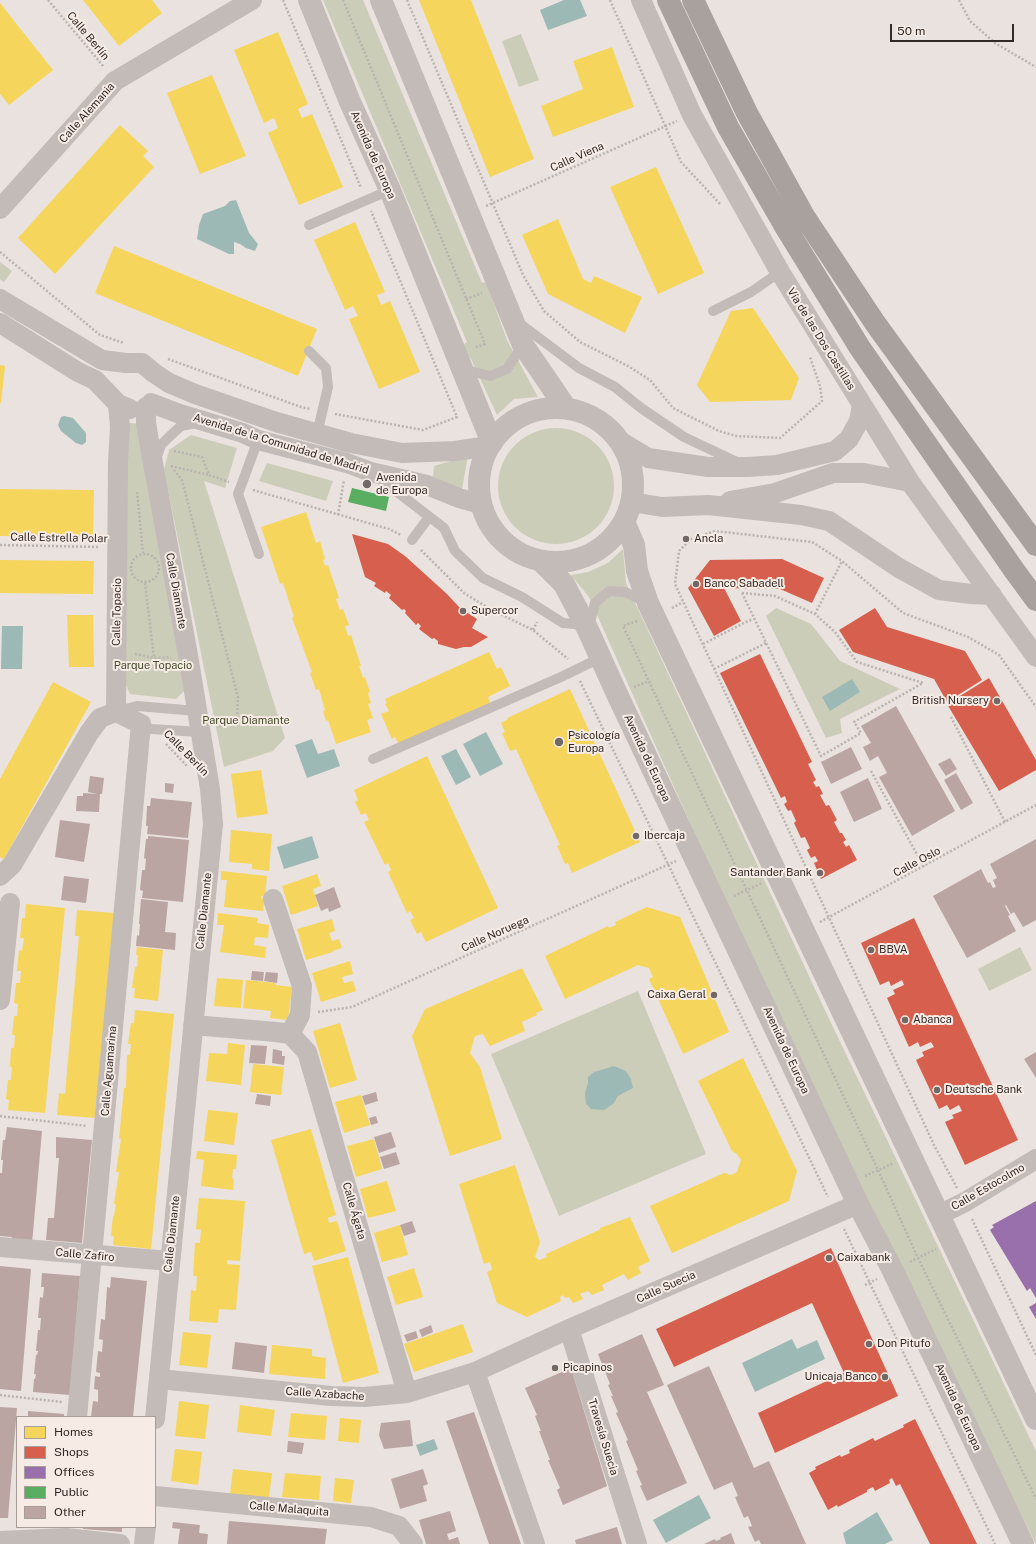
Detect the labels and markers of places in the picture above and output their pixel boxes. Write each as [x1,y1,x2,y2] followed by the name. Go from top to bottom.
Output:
[376,471,428,497] place label: Avenida de Europa
[361,478,373,490] marker: Avenida de Europa
[694,532,723,546] place label: Ancla
[681,534,691,544] marker: Ancla
[704,577,784,591] place label: Banco Sabadell
[691,579,701,589] marker: Banco Sabadell
[471,604,518,618] place label: Supercor
[458,606,468,616] marker: Supercor
[912,694,989,708] place label: British Nursery
[992,696,1002,706] marker: British Nursery
[568,729,620,755] place label: Psicología Europa
[553,736,565,748] marker: Psicología Europa
[644,829,685,843] place label: Ibercaja
[631,831,641,841] marker: Ibercaja
[730,866,812,880] place label: Santander Bank
[815,868,825,878] marker: Santander Bank
[879,943,908,957] place label: BBVA
[866,945,876,955] marker: BBVA
[647,988,706,1002] place label: Caixa Geral
[709,990,719,1000] marker: Caixa Geral
[913,1013,952,1027] place label: Abanca
[900,1015,910,1025] marker: Abanca
[945,1083,1022,1097] place label: Deutsche Bank
[932,1085,942,1095] marker: Deutsche Bank
[837,1251,890,1265] place label: Caixabank
[824,1253,834,1263] marker: Caixabank
[877,1337,931,1351] place label: Don Pitufo
[864,1339,874,1349] marker: Don Pitufo
[563,1361,612,1375] place label: Picapinos
[550,1363,560,1373] marker: Picapinos
[805,1370,877,1384] place label: Unicaja Banco
[880,1372,890,1382] marker: Unicaja Banco

